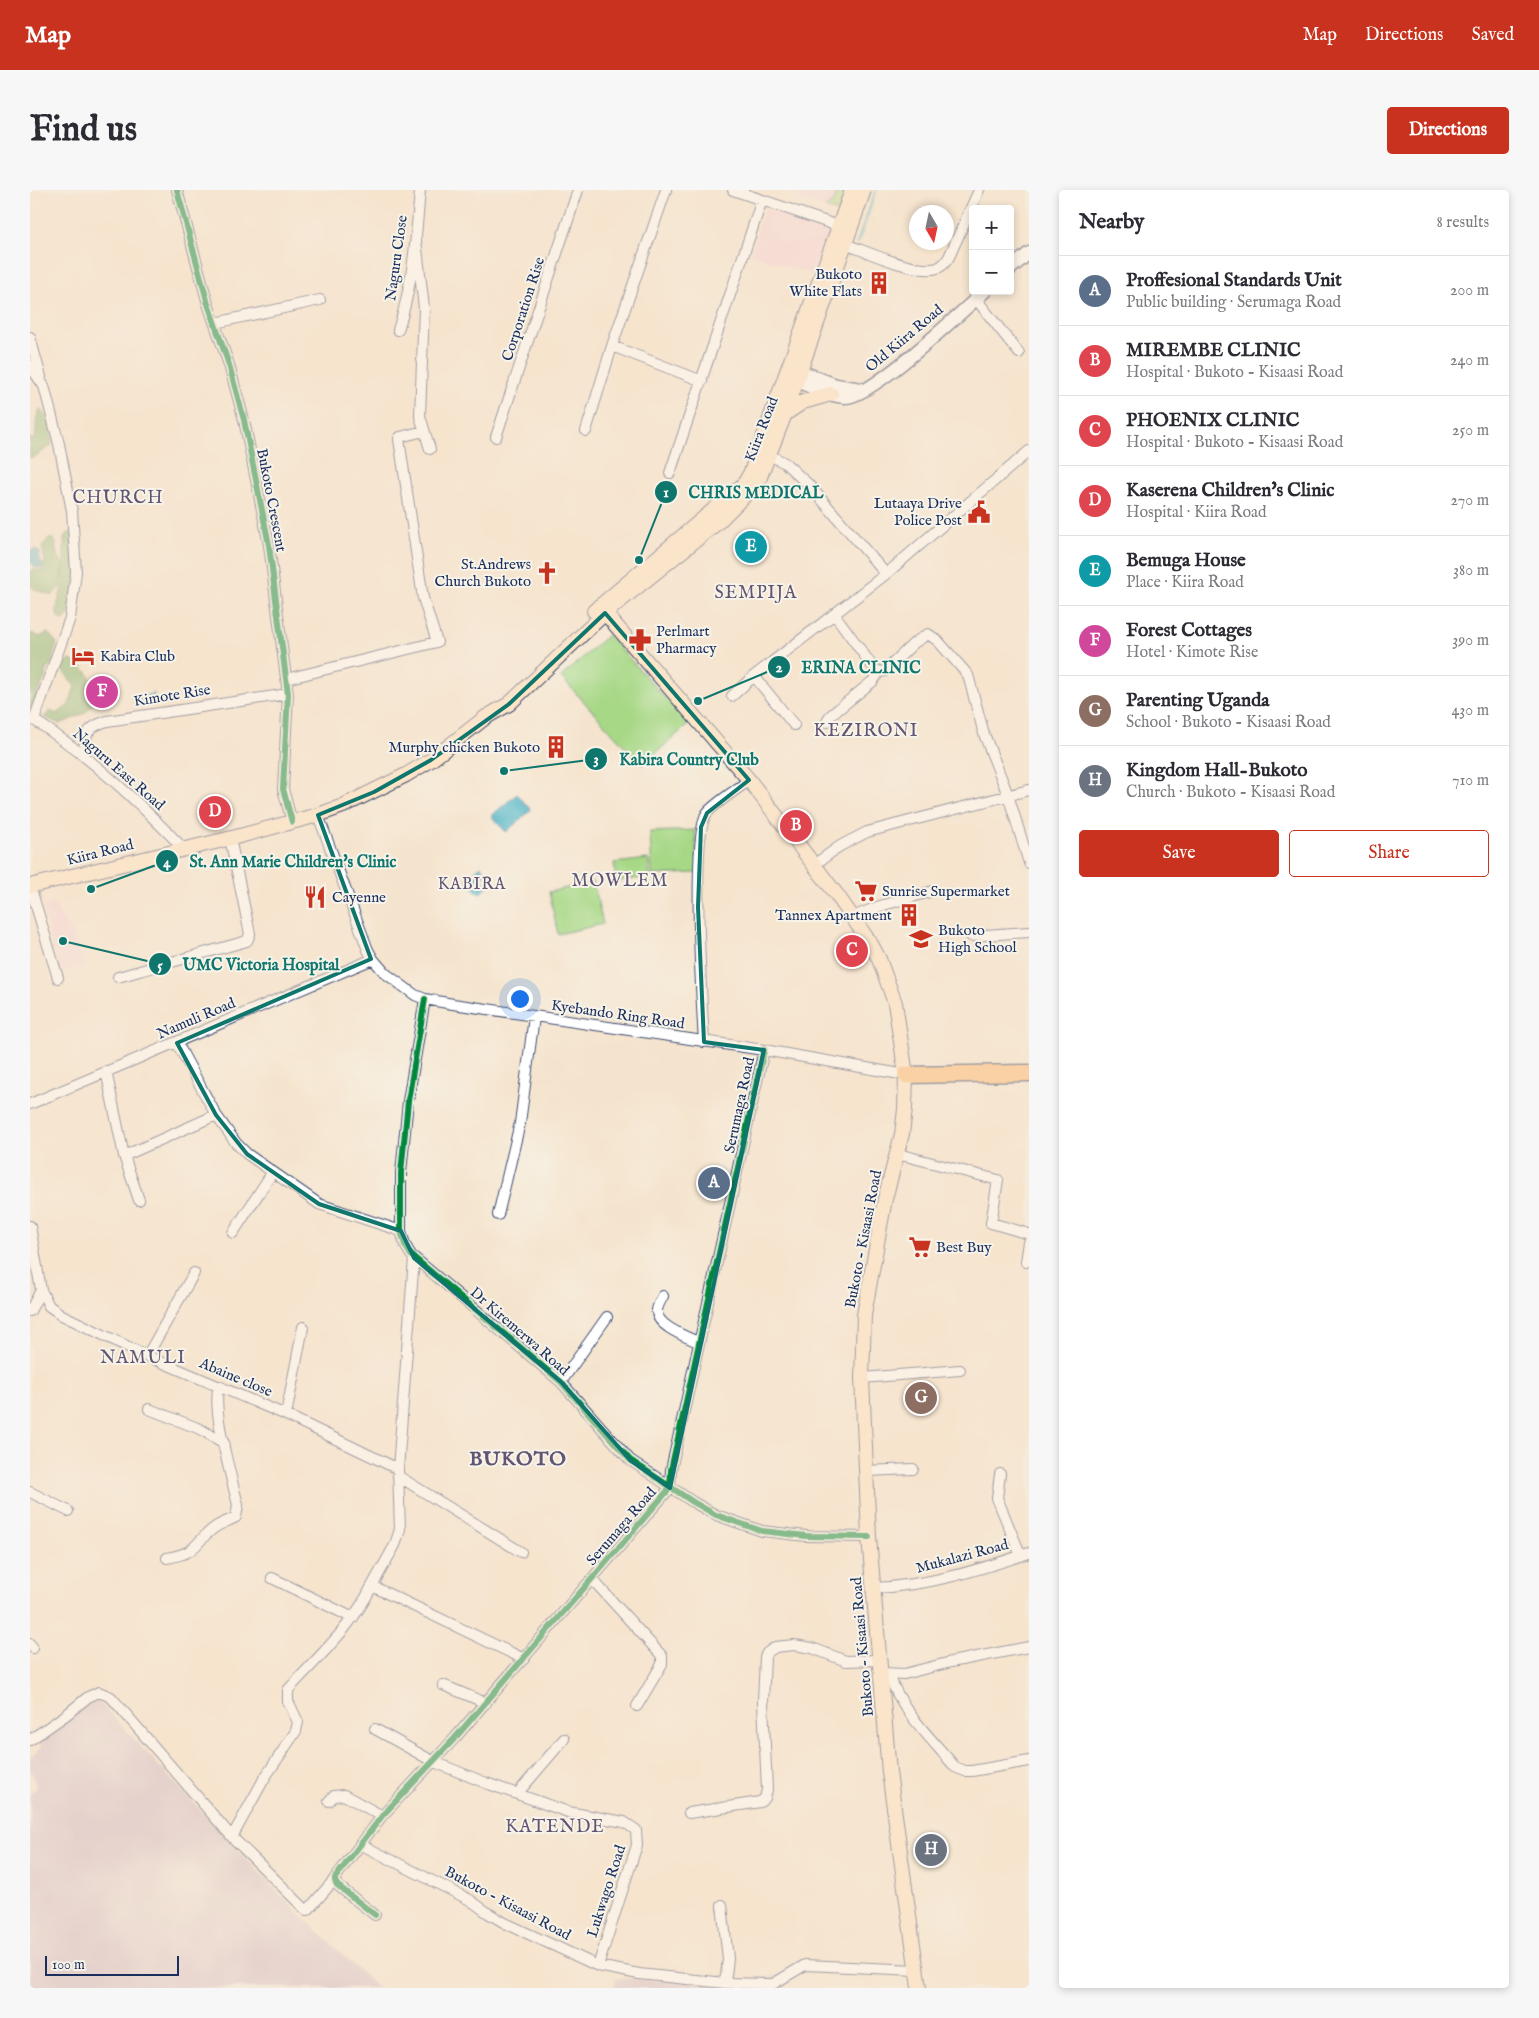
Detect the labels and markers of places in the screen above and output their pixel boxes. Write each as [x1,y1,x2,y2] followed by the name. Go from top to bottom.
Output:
[789,265,862,301] place label: Bukoto White Flats
[866,270,892,296] building icon: Bukoto White Flats
[653,477,833,508] callout: CHRIS MEDICAL
[874,494,962,530] place label: Lutaaya Drive Police Post
[966,499,992,525] public building icon: Lutaaya Drive Police Post
[735,528,767,566] pin: E
[435,555,531,591] place label: St.Andrews Church Bukoto
[534,560,560,586] church icon: St.Andrews Church Bukoto
[656,622,717,658] place label: Perlmart Pharmacy
[627,627,653,653] pharmacy icon: Perlmart Pharmacy
[70,643,96,669] hotel icon: Kabira Club
[100,647,175,666] place label: Kabira Club
[766,652,931,683] callout: ERINA CLINIC
[86,673,118,711] pin: F
[543,734,569,760] building icon: Murphy chicken Bukoto
[388,738,540,757] place label: Murphy chicken Bukoto
[584,744,769,775] callout: Kabira Country Club
[199,793,231,831] pin: D
[780,807,812,845] pin: B
[155,846,406,877] callout: St. Ann Marie Children's Clinic
[853,878,879,904] supermarket icon: Sunrise Supermarket
[882,882,1010,901] place label: Sunrise Supermarket
[302,884,328,910] restaurant icon: Cayenne
[332,888,386,907] place label: Cayenne
[896,902,922,928] building icon: Tannex Apartment
[775,906,892,925] place label: Tannex Apartment
[938,921,1017,957] place label: Bukoto High School
[908,926,934,952] school or university icon: Bukoto High School
[836,932,868,970] pin: C
[147,949,349,980] callout: UMC Victoria Hospital
[698,1164,730,1202] pin: A
[907,1234,933,1260] supermarket icon: Best Buy
[936,1238,992,1257] place label: Best Buy
[905,1379,937,1417] pin: G
[915,1831,947,1869] pin: H

